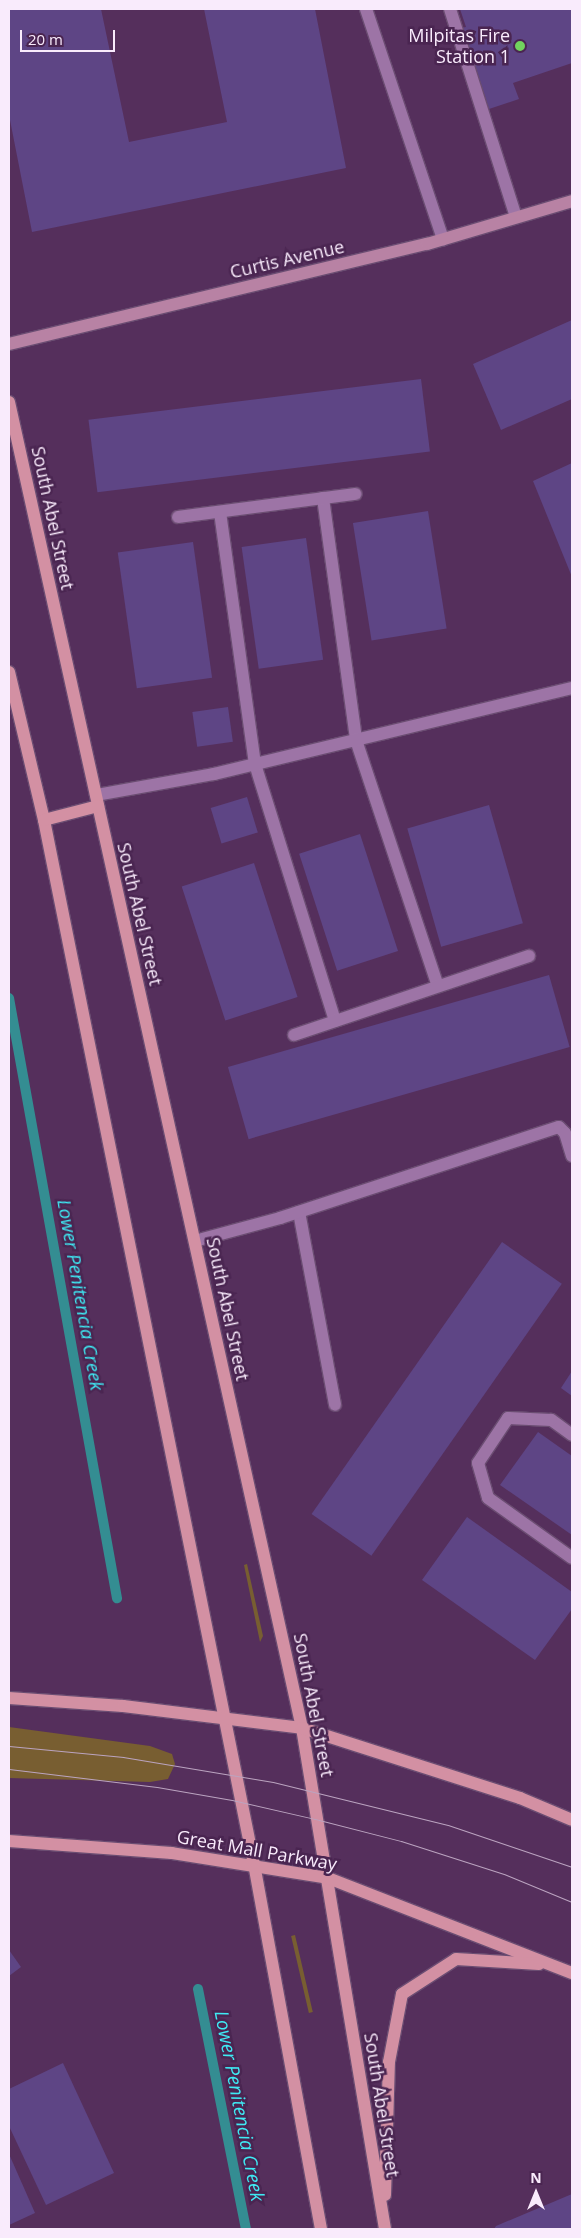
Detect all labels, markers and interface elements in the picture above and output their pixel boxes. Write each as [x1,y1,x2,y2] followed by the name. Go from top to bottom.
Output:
[22,20,118,52] scale bar
[408,25,510,68] place label: Milpitas Fire Station 1
[28,29,63,49] text: 20 m
[514,40,526,52] marker: Milpitas Fire Station 1
[228,235,346,283] street label: Curtis Avenue
[27,444,79,592] street label: South Abel Street
[113,841,167,987] street label: South Abel Street
[52,1198,108,1392] water label: Lower Penitencia Creek
[202,1235,254,1383] street label: South Abel Street
[289,1631,339,1779] street label: South Abel Street
[175,1825,339,1875] street label: Great Mall Parkway
[209,2009,269,2203] water label: Lower Penitencia Creek
[360,2031,404,2179] street label: South Abel Street
[511,2168,561,2218] north arrow
[530,2168,542,2187] text: N

